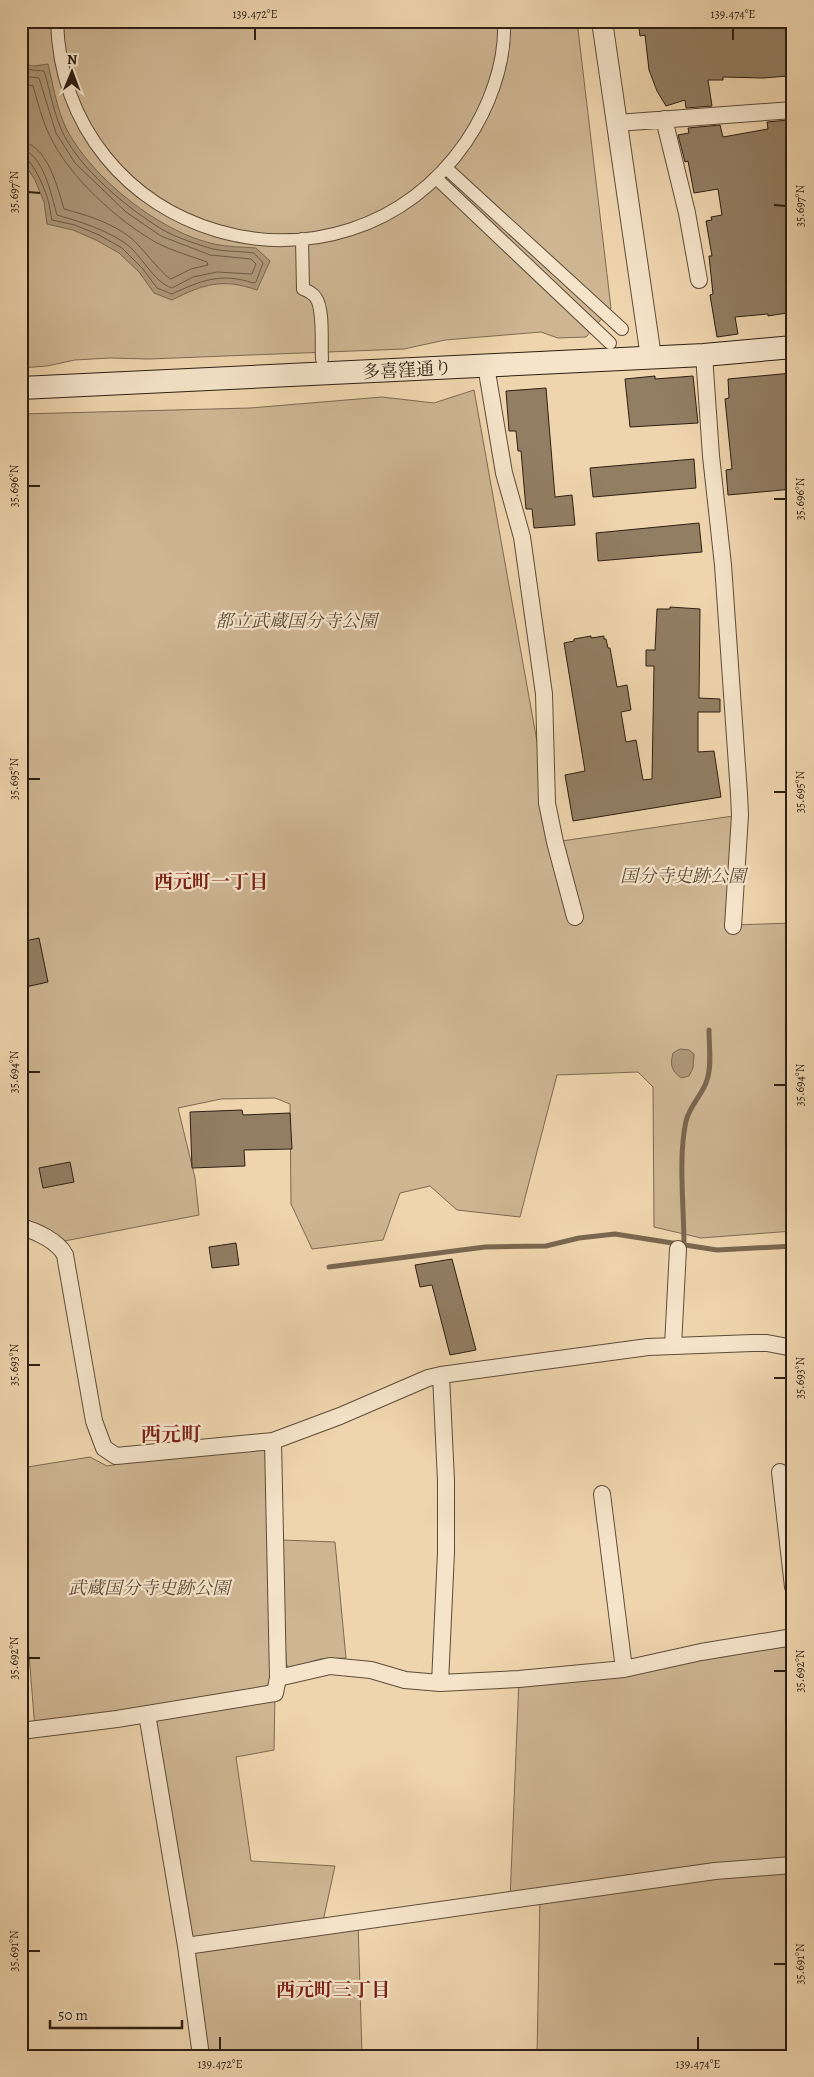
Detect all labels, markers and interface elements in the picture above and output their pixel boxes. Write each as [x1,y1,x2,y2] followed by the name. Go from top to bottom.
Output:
[232,6,278,22] text: 139.472°E
[711,6,755,22] text: 139.474°E
[48,48,98,98] north arrow
[67,50,77,69] text: N
[6,171,22,213] text: 35.697°N
[792,185,808,227] text: 35.697°N
[361,356,453,384] street label: 多喜窪通り
[6,464,22,507] text: 35.696°N
[792,477,808,520] text: 35.696°N
[215,609,380,633] park label: 都立武蔵国分寺公園
[6,758,22,800] text: 35.695°N
[792,771,808,813] text: 35.695°N
[620,864,749,888] park label: 国分寺史跡公園
[154,869,268,895] district label: 西元町一丁目
[6,1050,22,1093] text: 35.694°N
[792,1063,808,1106] text: 35.694°N
[6,1344,22,1386] text: 35.693°N
[792,1357,808,1399] text: 35.693°N
[141,1421,202,1448] district label: 西元町
[68,1576,233,1600] park label: 武蔵国分寺史跡公園
[6,1636,22,1679] text: 35.692°N
[792,1649,808,1692] text: 35.692°N
[6,1930,22,1972] text: 35.691°N
[792,1943,808,1985] text: 35.691°N
[276,1977,390,2003] district label: 西元町三丁目
[50,1997,182,2029] scale bar
[58,2005,88,2025] text: 50 m
[197,2056,243,2072] text: 139.472°E
[676,2056,720,2072] text: 139.474°E

